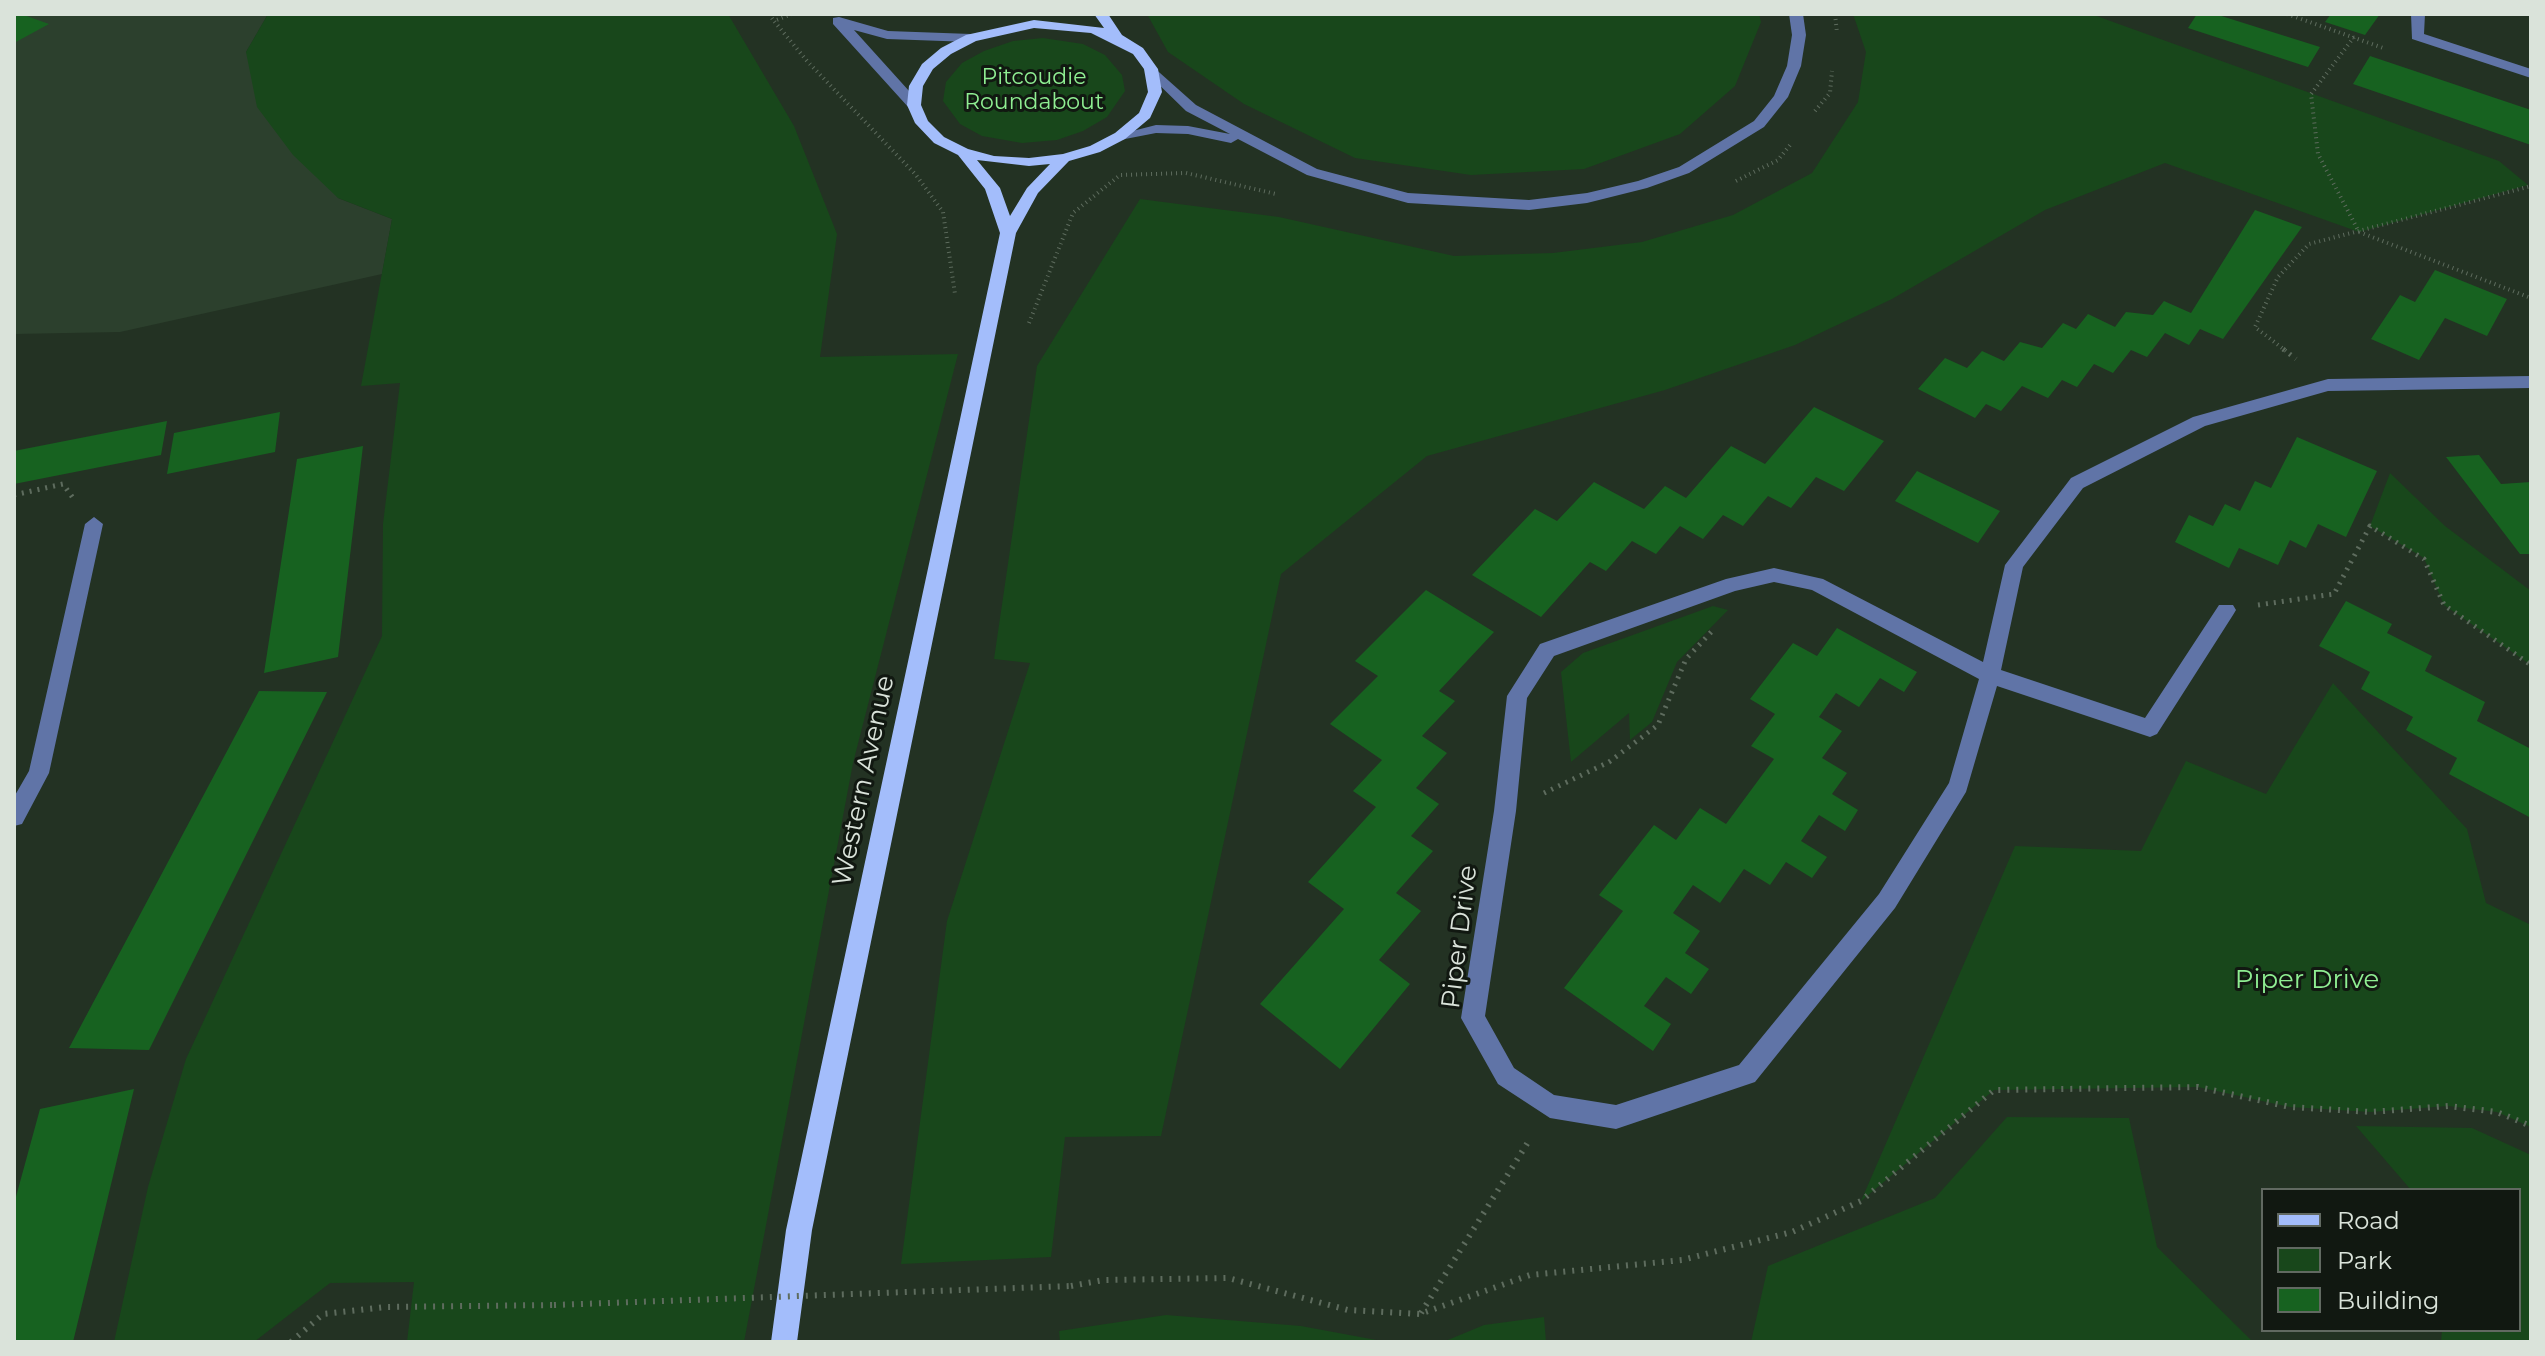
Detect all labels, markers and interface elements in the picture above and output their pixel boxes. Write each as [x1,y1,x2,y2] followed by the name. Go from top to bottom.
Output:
[964,65,1104,116] park label: Pitcoudie Roundabout
[826,673,902,889] street label: Western Avenue
[1436,863,1484,1011] street label: Piper Drive
[2235,964,2379,996] park label: Piper Drive
[2261,1188,2521,1332] legend
[2337,1206,2400,1235] text: Road
[2337,1246,2392,1275] text: Park
[2337,1286,2440,1315] text: Building

